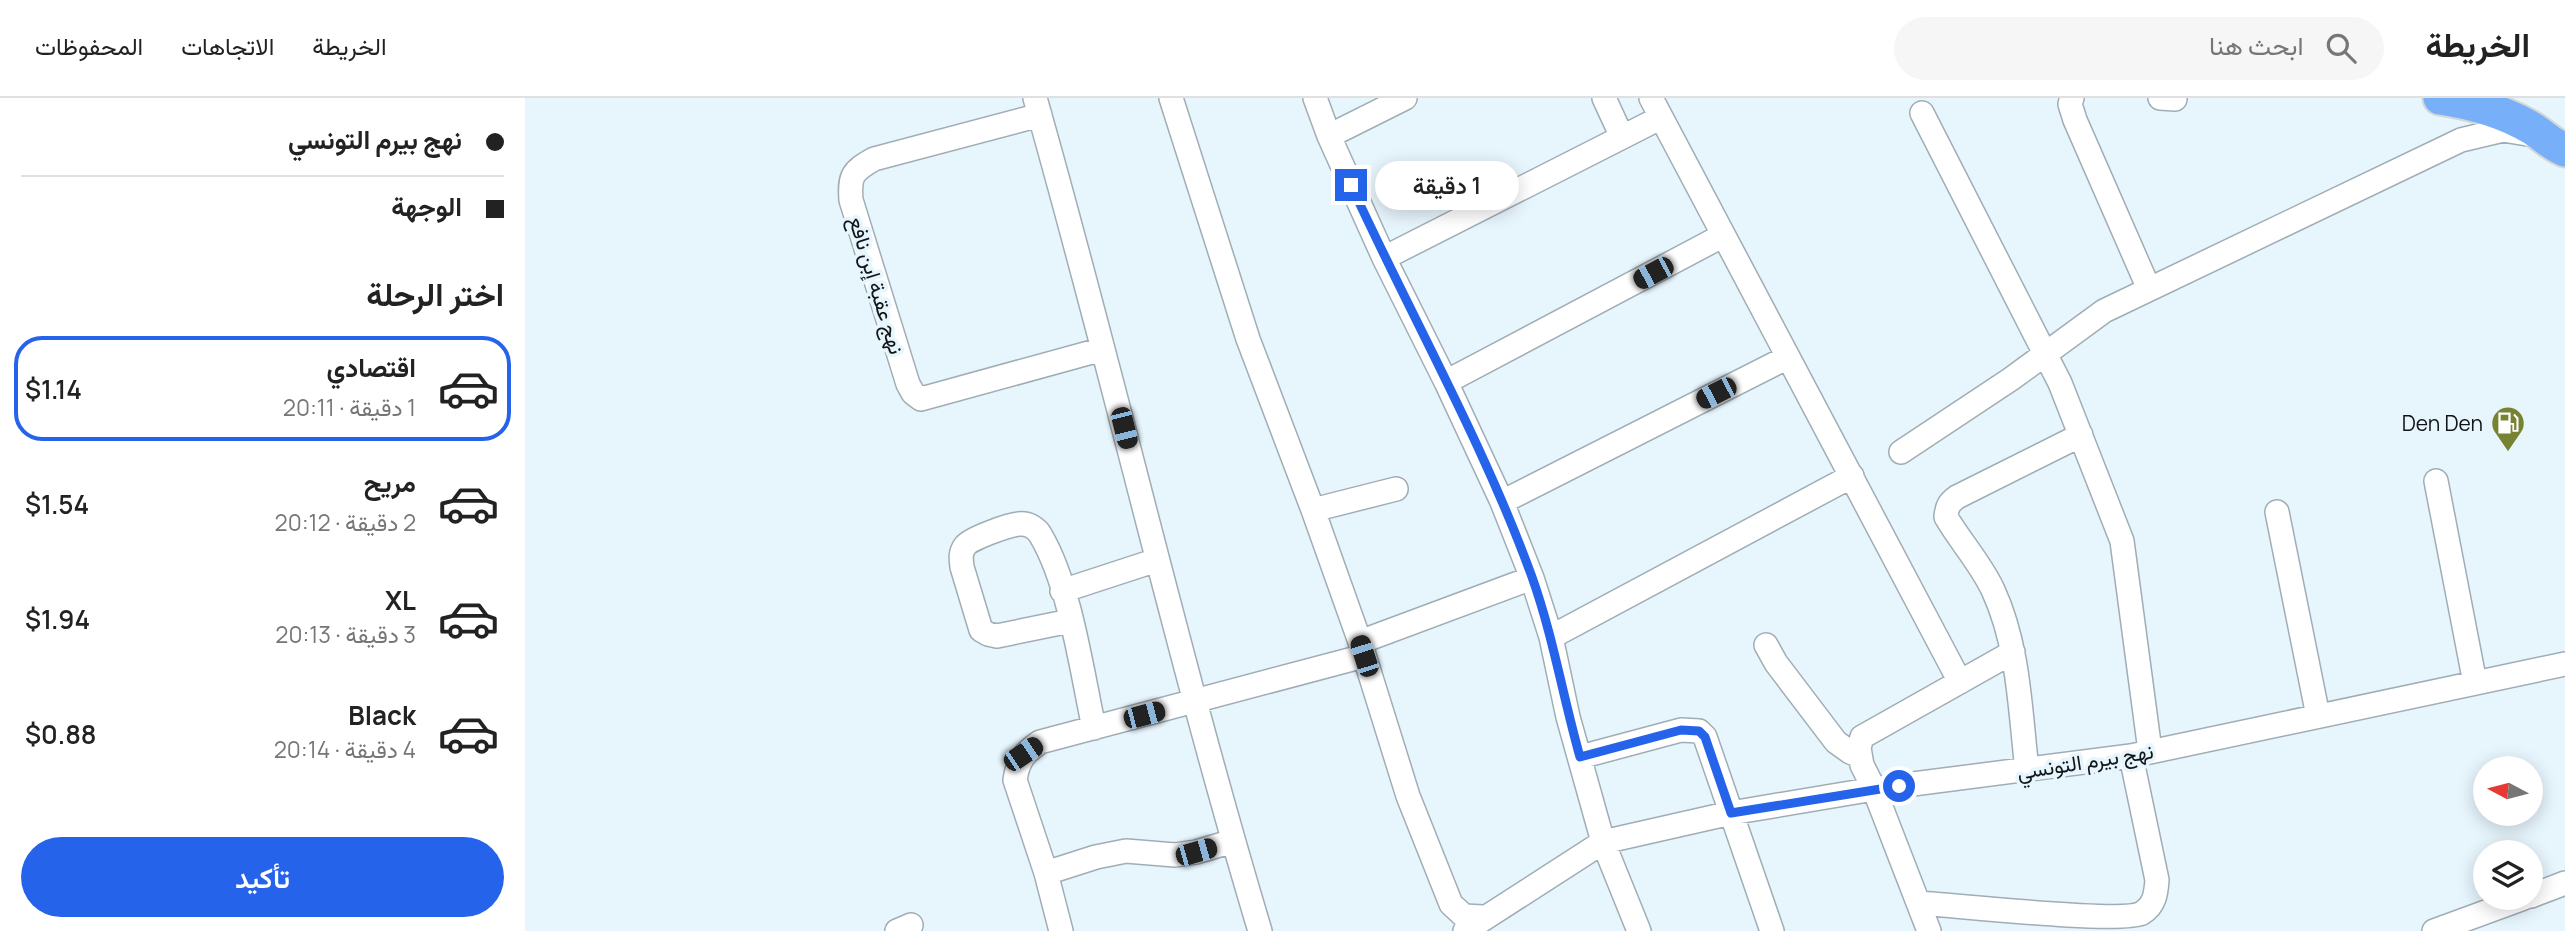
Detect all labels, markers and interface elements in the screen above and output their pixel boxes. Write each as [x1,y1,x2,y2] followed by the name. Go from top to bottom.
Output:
[1894,17,2384,80] search box
[2426,22,2530,67] text: الخريطة
[2209,27,2304,63] text: ابحث هنا
[35,29,143,62] text: المحفوظات
[181,29,274,62] text: الاتجاهات
[312,29,387,62] text: الخريطة
[2322,29,2360,67] icon: search
[288,121,462,157] text: نهج بيرم التونسي
[1375,160,1519,210] callout: 1 دقيقة
[1335,169,1367,201] route end
[1413,169,1481,201] text: 1 دقيقة
[391,188,462,224] text: الوجهة
[842,213,911,358] street label: نهج عقبة إبن نافع
[1630,254,1677,292] car
[366,272,504,316] text: اختر الرحلة
[327,349,416,385] text: اقتصادي
[437,357,500,420] icon: car
[25,371,82,407] text: $1.14
[1693,374,1740,412] car
[283,391,416,423] text: 1 دقيقة · 20:11
[2489,404,2527,453] fuel station icon: Den Den
[1109,405,1140,451] car
[2402,409,2483,437] place label: Den Den
[364,464,416,500] text: مريح
[437,472,500,535] icon: car
[25,486,89,522] text: $1.54
[275,506,416,538] text: 2 دقيقة · 20:12
[385,582,416,618] text: XL
[437,587,500,650] icon: car
[25,601,90,637] text: $1.94
[275,618,416,650] text: 3 دقيقة · 20:13
[1348,633,1381,679] car
[348,697,416,733] text: Black
[1121,699,1168,731] car
[437,702,500,765] icon: car
[25,716,96,752] text: $0.88
[274,733,416,765] text: 4 دقيقة · 20:14
[1000,734,1047,774] car
[2015,736,2156,790] street label: نهج بيرم التونسي
[2473,756,2543,826] north arrow
[2473,756,2543,910] map controls
[1883,770,1915,802] route start
[1173,836,1220,868] car
[21,837,504,917] button: تأكيد
[2473,840,2543,910] button: layers

